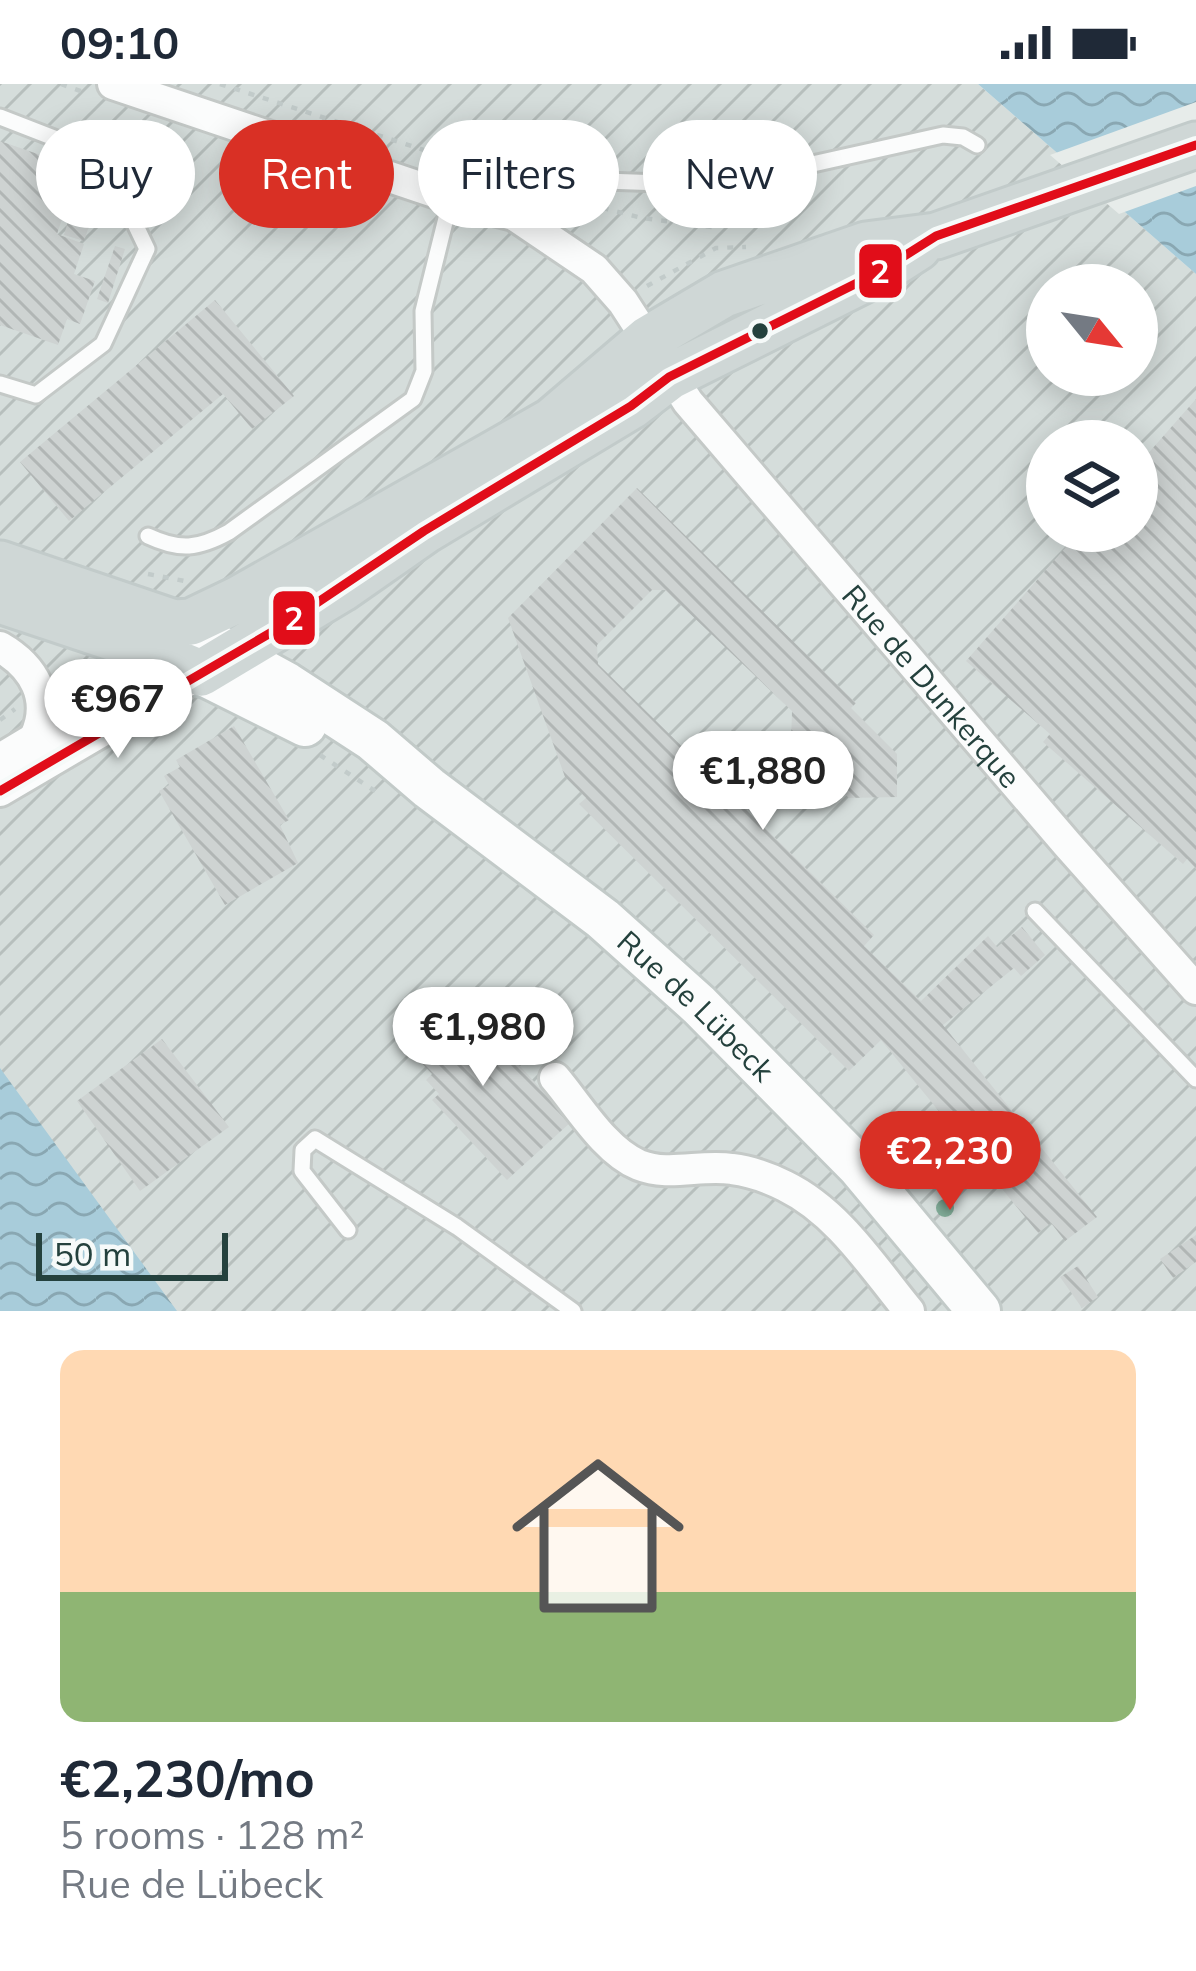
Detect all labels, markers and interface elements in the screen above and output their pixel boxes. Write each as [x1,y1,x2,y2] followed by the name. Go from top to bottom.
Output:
[60,14,179,70] text: 09:10
[36,120,195,228] chip: Buy
[219,120,394,228] chip: Rent
[418,120,619,228] chip: Filters
[643,120,817,228] chip: New
[857,242,904,300] line badge: 2
[870,250,890,291] text: 2
[1026,264,1158,396] north arrow
[1026,264,1158,552] map controls
[749,320,771,342] unlabelled marker
[1026,420,1158,552] button: layers
[834,577,1029,795] street label: Rue de Dunkerque
[271,589,317,647] line badge: 2
[284,597,304,638] text: 2
[47,659,189,761] pin: €967
[71,673,165,722] text: €967
[665,731,861,833] pin: €1,880
[700,745,826,794] text: €1,880
[610,922,783,1090] street label: Rue de Lübeck
[385,987,581,1089] pin: €1,980
[420,1001,546,1050] text: €1,980
[852,1111,1048,1213] pin: €2,230
[887,1125,1013,1174] text: €2,230
[36,1227,228,1280] scale bar
[54,1233,131,1274] text: 50 m
[490,1428,706,1644] icon: home
[60,1746,315,1810] text: €2,230/mo
[60,1810,364,1859] text: 5 rooms · 128 m²
[60,1859,323,1908] text: Rue de Lübeck

